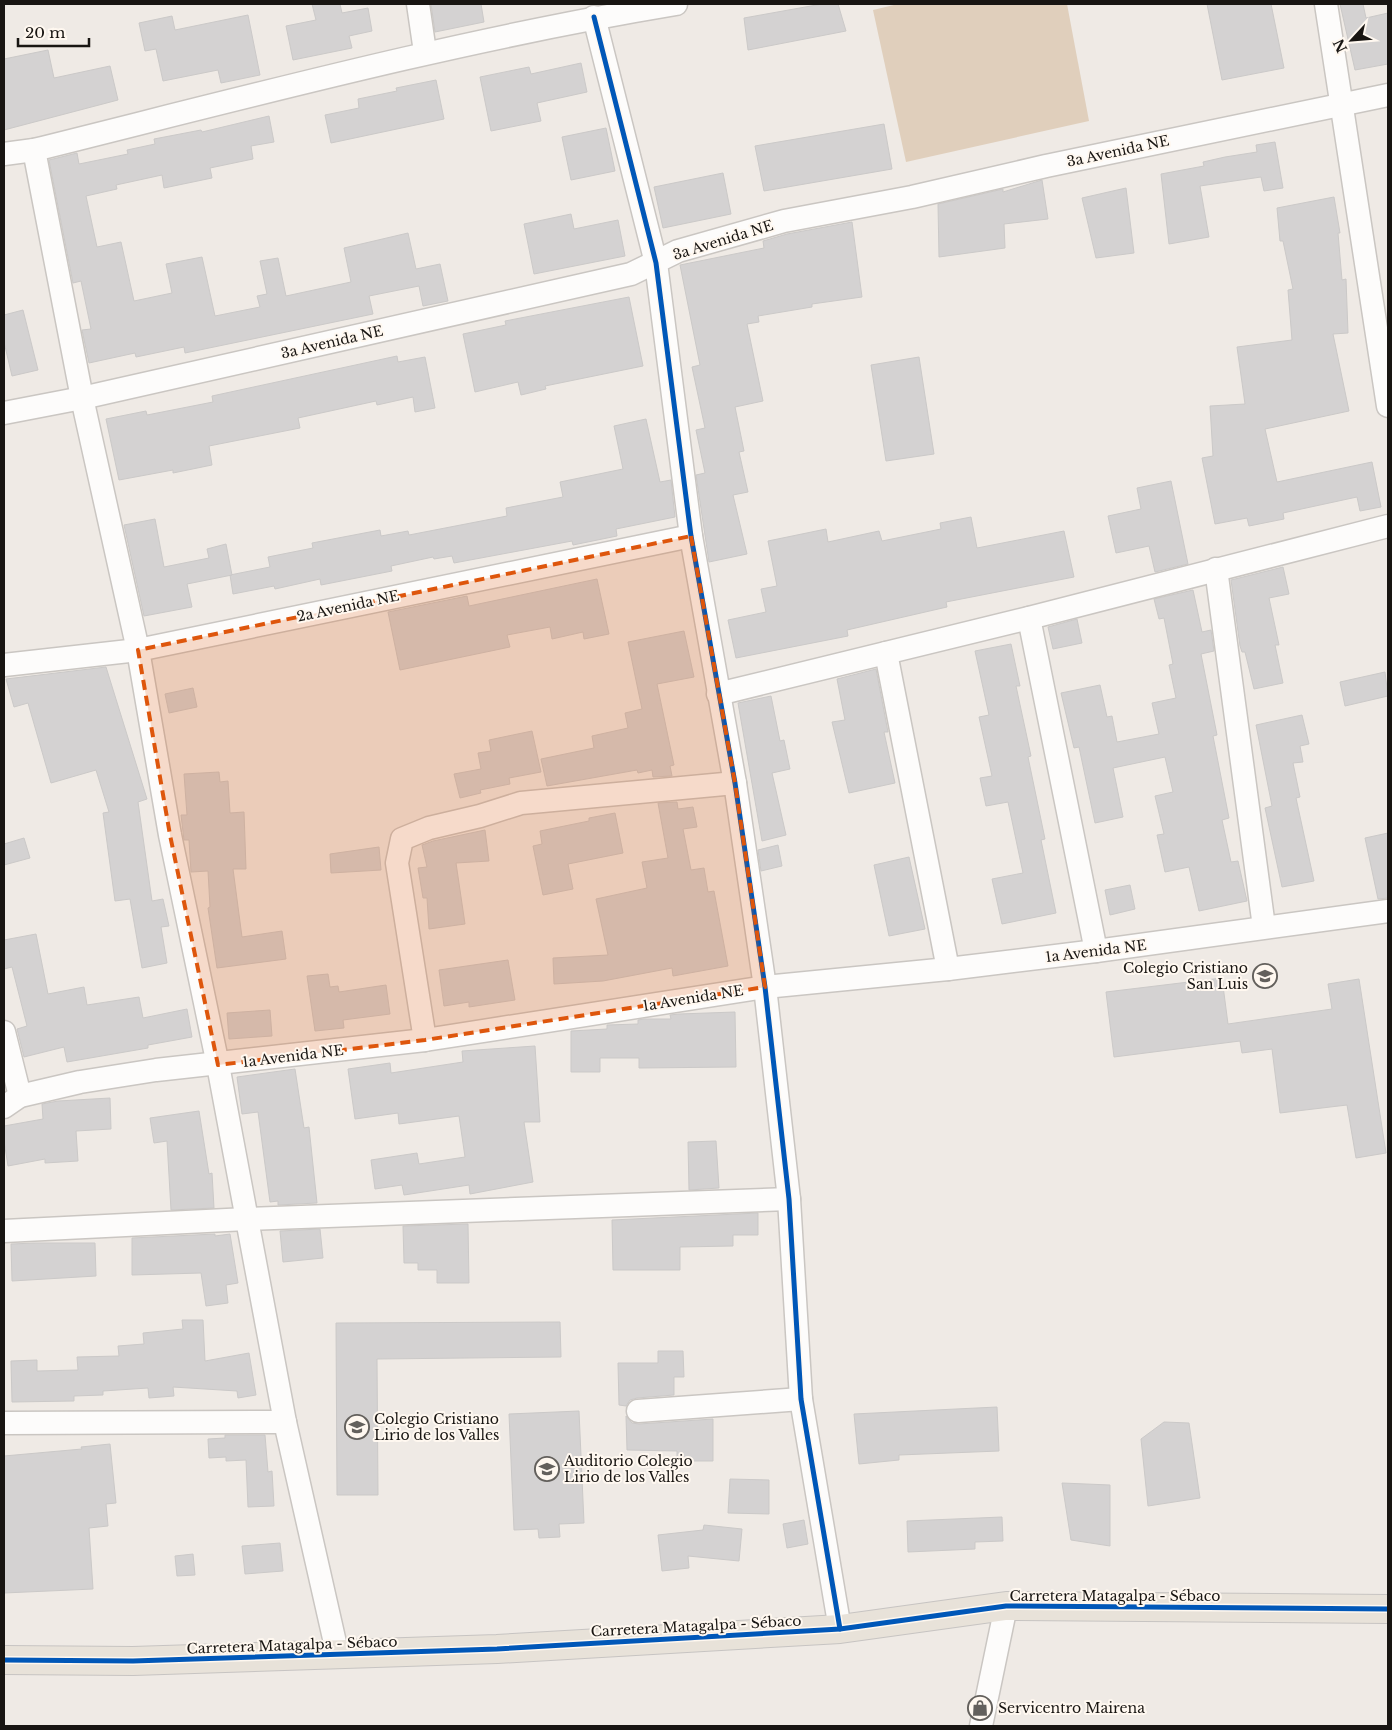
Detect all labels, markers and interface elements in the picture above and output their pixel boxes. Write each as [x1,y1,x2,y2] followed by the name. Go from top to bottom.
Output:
[18,15,89,47] scale bar
[1327,15,1377,65] north arrow
[25,23,65,42] text: 20 m
[1329,36,1351,56] text: N
[1065,131,1171,171] street label: 3a Avenida NE
[671,216,775,264] street label: 3a Avenida NE
[279,322,385,362] street label: 3a Avenida NE
[295,586,401,626] street label: 2a Avenida NE
[1044,936,1148,966] street label: 1a Avenida NE
[1123,959,1248,993] place label: Colegio Cristiano San Luis
[1252,963,1278,989] school or university icon: Colegio Cristiano San Luis
[641,981,745,1015] street label: 1a Avenida NE
[241,1041,345,1071] street label: 1a Avenida NE
[374,1410,499,1444] place label: Colegio Cristiano Lirio de los Valles
[344,1414,370,1440] school or university icon: Colegio Cristiano Lirio de los Valles
[563,1452,693,1486] place label: Auditorio Colegio Lirio de los Valles
[534,1456,560,1482] school or university icon: Auditorio Colegio Lirio de los Valles
[1010,1587,1220,1605] street label: Carretera Matagalpa - Sébaco
[590,1611,802,1641] street label: Carretera Matagalpa - Sébaco
[186,1632,398,1658] street label: Carretera Matagalpa - Sébaco
[967,1695,993,1721] shop icon: Servicentro Mairena
[998,1699,1145,1717] place label: Servicentro Mairena

